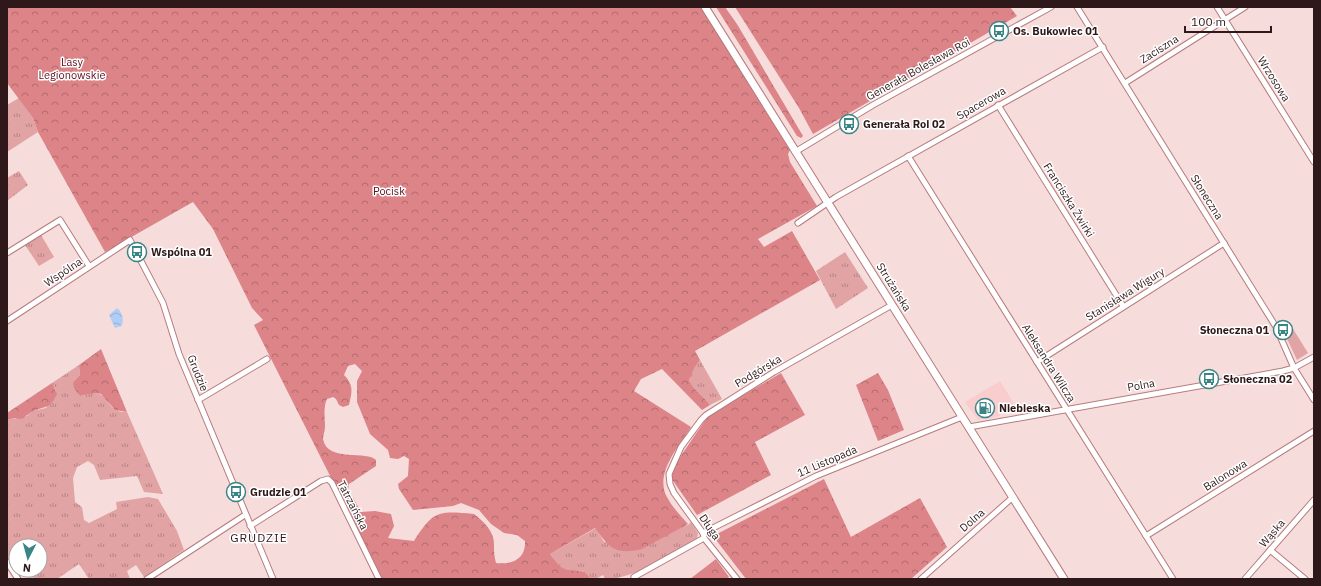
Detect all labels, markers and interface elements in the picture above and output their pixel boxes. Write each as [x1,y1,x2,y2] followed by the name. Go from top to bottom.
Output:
[1185,8,1271,34] scale bar
[1191,14,1226,29] text: 100 m
[988,20,1010,42] bus stop icon: Os. Bukowiec 01
[1013,24,1099,38] place label: Os. Bukowiec 01
[1137,32,1181,66] street label: Zaciszna
[864,35,972,103] street label: Generała Bolesława Roi
[1255,54,1293,104] street label: Wrzosowa
[39,55,105,82] park label: Lasy Legionowskie
[954,83,1008,123] street label: Spacerowa
[838,113,860,135] bus stop icon: Generała Roi 02
[863,117,945,131] place label: Generała Roi 02
[1041,160,1097,240] street label: Franciszka Żwirki
[1188,172,1226,222] street label: Słoneczna
[373,184,405,198] park label: Pocisk
[126,241,148,263] bus stop icon: Wspólna 01
[151,245,212,259] place label: Wspólna 01
[41,254,85,290] street label: Wspólna
[874,260,915,314] street label: Strużańska
[1083,264,1167,324] street label: Stanisława Wigury
[1272,319,1294,341] bus stop icon: Słoneczna 01
[1019,321,1079,405] street label: Aleksandra Wilcza
[1200,323,1269,337] place label: Słoneczna 01
[732,352,784,390] street label: Podgórska
[184,353,212,393] street label: Grudzie
[1198,368,1220,390] bus stop icon: Słoneczna 02
[1223,372,1293,386] place label: Słoneczna 02
[1126,376,1156,394] street label: Polna
[974,397,996,419] fuel station icon: Niebieska
[999,401,1050,415] place label: Niebieska
[795,442,859,480] street label: 11 Listopada
[1201,456,1249,494] street label: Balonowa
[335,478,371,532] street label: Tatrzańska
[225,481,247,503] bus stop icon: Grudzie 01
[250,485,307,499] place label: Grudzie 01
[957,505,988,535] street label: Dolna
[696,511,724,543] street label: Długa
[1256,516,1288,550] street label: Wąska
[230,530,288,545] district label: GRUDZIE
[8,538,48,578] north arrow
[22,561,32,575] text: N

